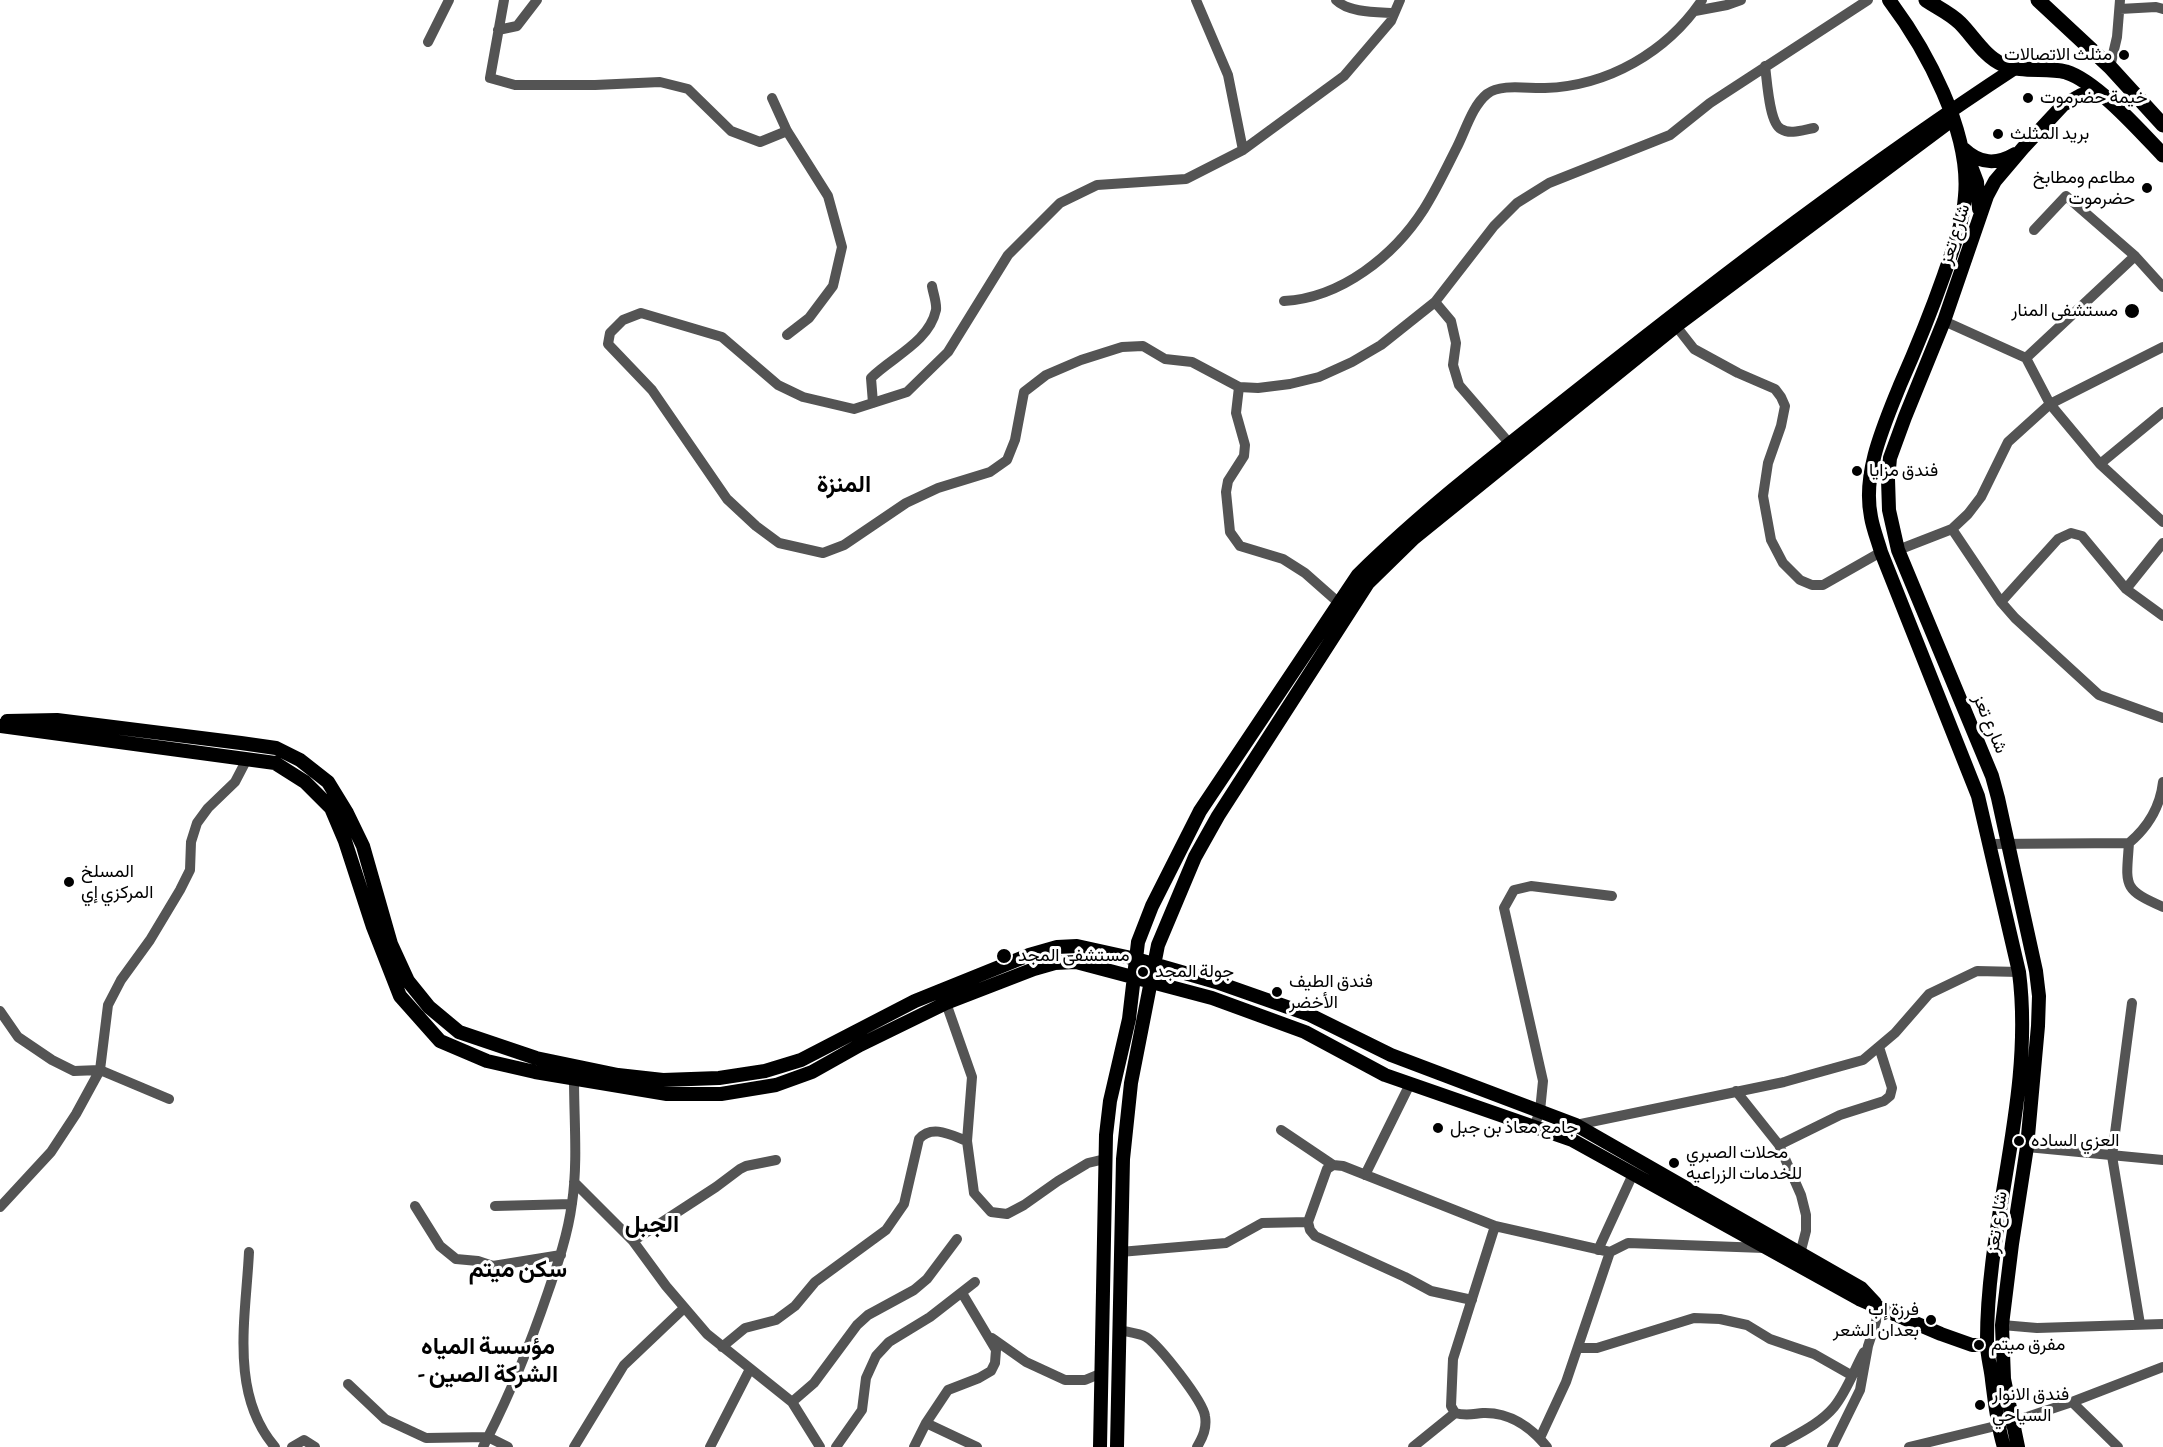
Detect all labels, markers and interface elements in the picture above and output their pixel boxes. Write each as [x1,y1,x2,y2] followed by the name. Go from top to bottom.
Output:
[2004,44,2112,66] place label: مثلث الاتصالات
[2117,48,2131,62] marker: مثلث الاتصالات
[2040,87,2148,109] place label: خيمة حضرموت
[2021,91,2035,105] marker: خيمة حضرموت
[2010,123,2089,145] place label: بريد المثلث
[1991,127,2005,141] marker: بريد المثلث
[2033,167,2135,210] place label: مطاعم ومطابخ حضرموت
[2140,181,2154,195] marker: مطاعم ومطابخ حضرموت
[1935,201,1975,267] street label: شارع تعز
[2011,300,2118,322] place label: مستشفى المنار
[2123,302,2141,320] marker: مستشفى المنار
[1869,460,1938,482] place label: فندق مزايا
[1850,464,1864,478] marker: فندق مزايا
[817,471,871,499] district label: المنزة
[1968,691,2012,757] street label: شارع تعز
[81,861,153,904] place label: المسلخ المركزي إي
[62,875,76,889] marker: المسلخ المركزي إي
[1018,945,1130,967] place label: مستشفى المجد
[995,947,1013,965] marker: مستشفى المجد
[1155,961,1234,983] place label: جولة المجد
[1136,965,1150,979] marker: جولة المجد
[1289,971,1373,1014] place label: فندق الطيف الأخضر
[1270,985,1284,999] marker: فندق الطيف الأخضر
[1450,1117,1578,1139] place label: جامع معاذ بن جبل
[1431,1121,1445,1135] marker: جامع معاذ بن جبل
[2031,1130,2120,1152] place label: العزي الساده
[2012,1134,2026,1148] marker: العزي الساده
[1686,1142,1802,1184] place label: محلات الصبري للخدمات الزراعيه
[1667,1156,1681,1170] marker: محلات الصبري للخدمات الزراعيه
[1982,1190,2012,1254] street label: شارع تعز
[625,1211,679,1239] district label: الجبل
[469,1256,567,1284] district label: سكن ميتم
[1833,1299,1919,1342] place label: فرزة إب بعدان الشعر
[1924,1313,1938,1327] marker: فرزة إب بعدان الشعر
[418,1333,558,1389] district label: مؤسسة المياه - الشركة الصين
[1991,1334,2065,1356] place label: مفرق ميتم
[1972,1338,1986,1352] marker: مفرق ميتم
[1992,1384,2069,1426] place label: فندق الانوار السياحي
[1973,1398,1987,1412] marker: فندق الانوار السياحي

